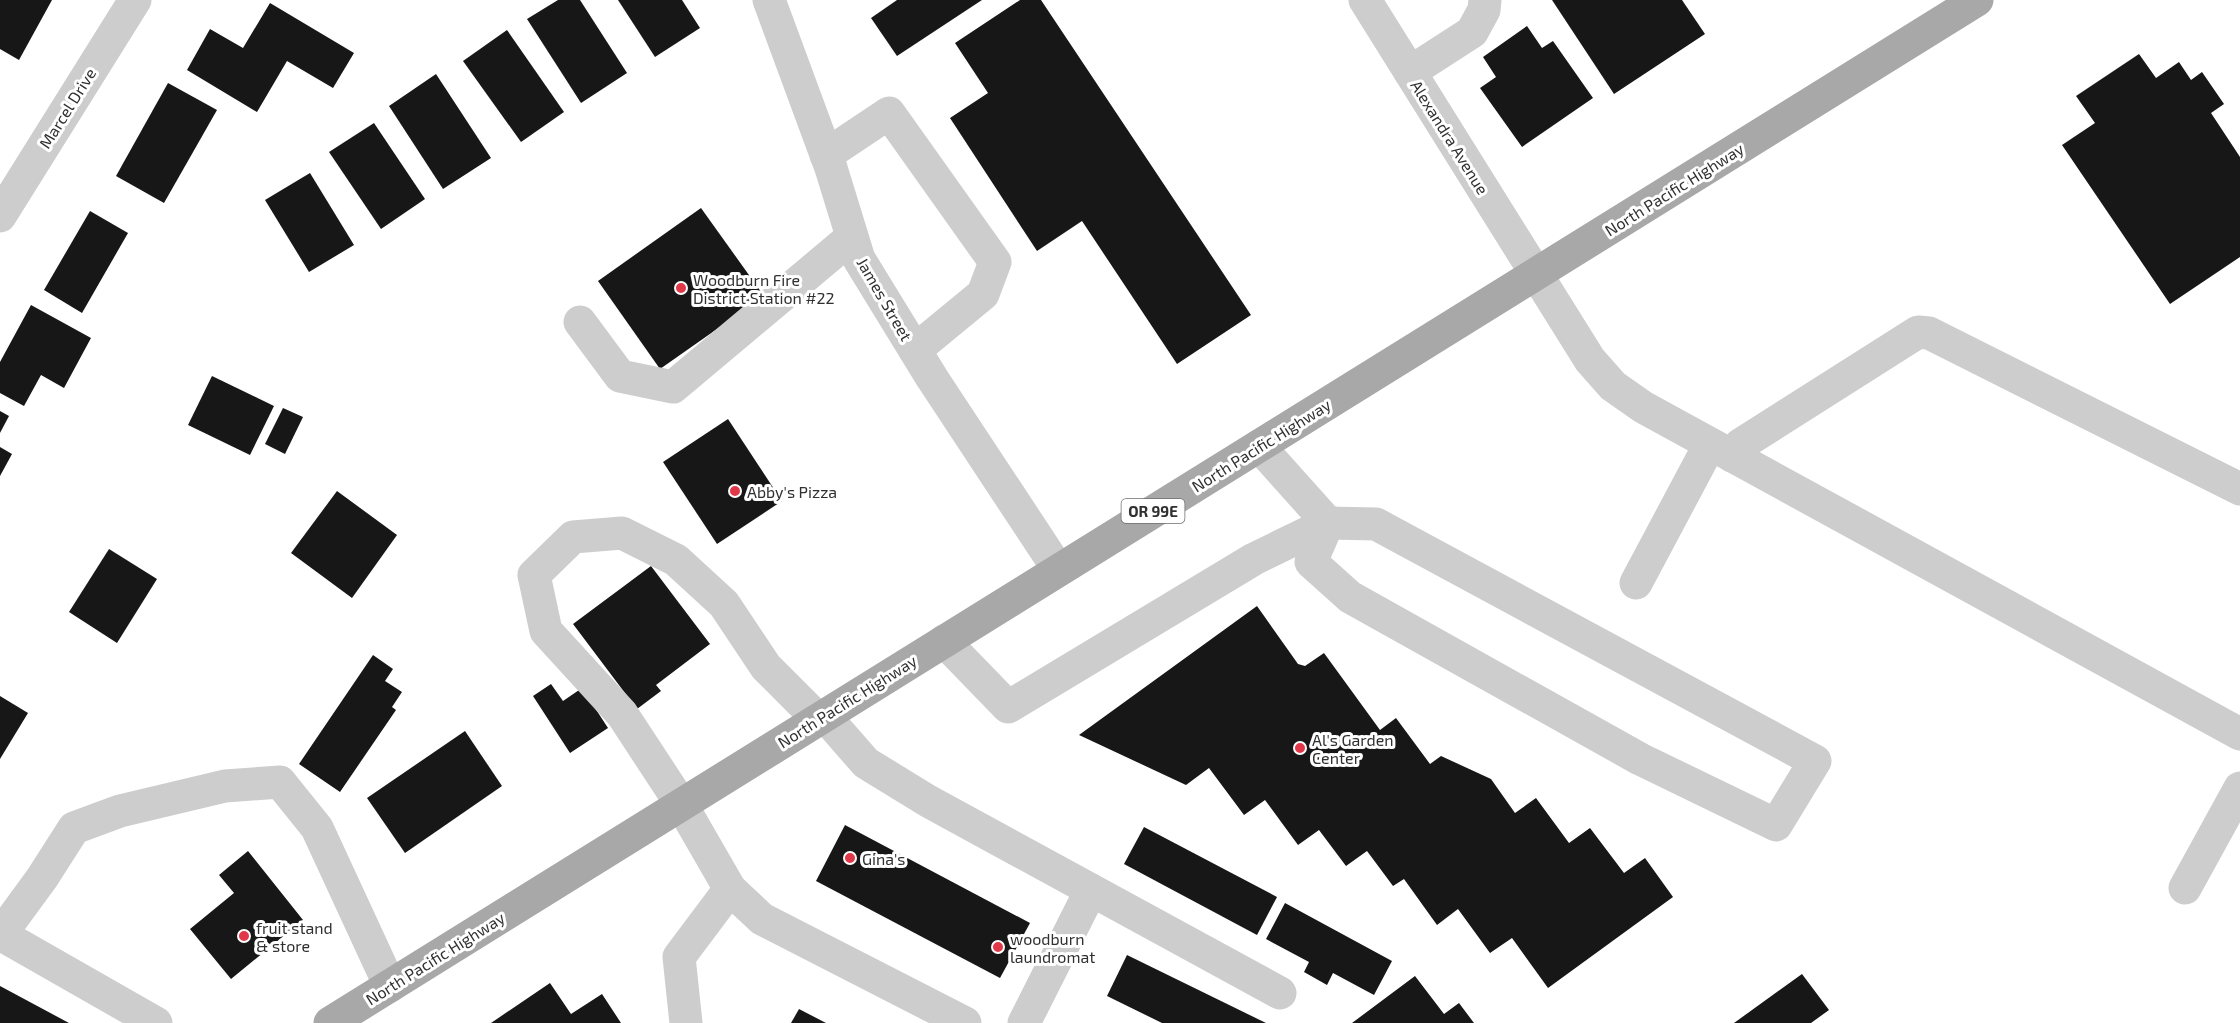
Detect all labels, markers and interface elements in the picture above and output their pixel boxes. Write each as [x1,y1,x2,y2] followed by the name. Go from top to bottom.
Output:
[35,64,99,152] street label: Marcel Drive
[1407,76,1493,198] street label: Alexandra Avenue
[1601,138,1747,239] street label: North Pacific Highway
[854,254,916,344] street label: James Street
[693,270,834,307] place label: Woodburn Fire District Station #22
[674,281,688,295] marker: Woodburn Fire District Station #22
[1188,394,1334,495] street label: North Pacific Highway
[747,482,837,501] place label: Abby's Pizza
[728,484,742,498] marker: Abby's Pizza
[1122,499,1184,523] road number: OR 99E
[774,650,920,751] street label: North Pacific Highway
[1312,730,1394,767] place label: Al's Garden Center
[1293,741,1307,755] marker: Al's Garden Center
[862,849,905,868] place label: Gina's
[843,851,857,865] marker: Gina's
[362,907,508,1008] street label: North Pacific Highway
[256,918,333,955] place label: fruit stand & store
[237,929,251,943] marker: fruit stand & store
[1010,929,1095,966] place label: woodburn laundromat
[991,940,1005,954] marker: woodburn laundromat

